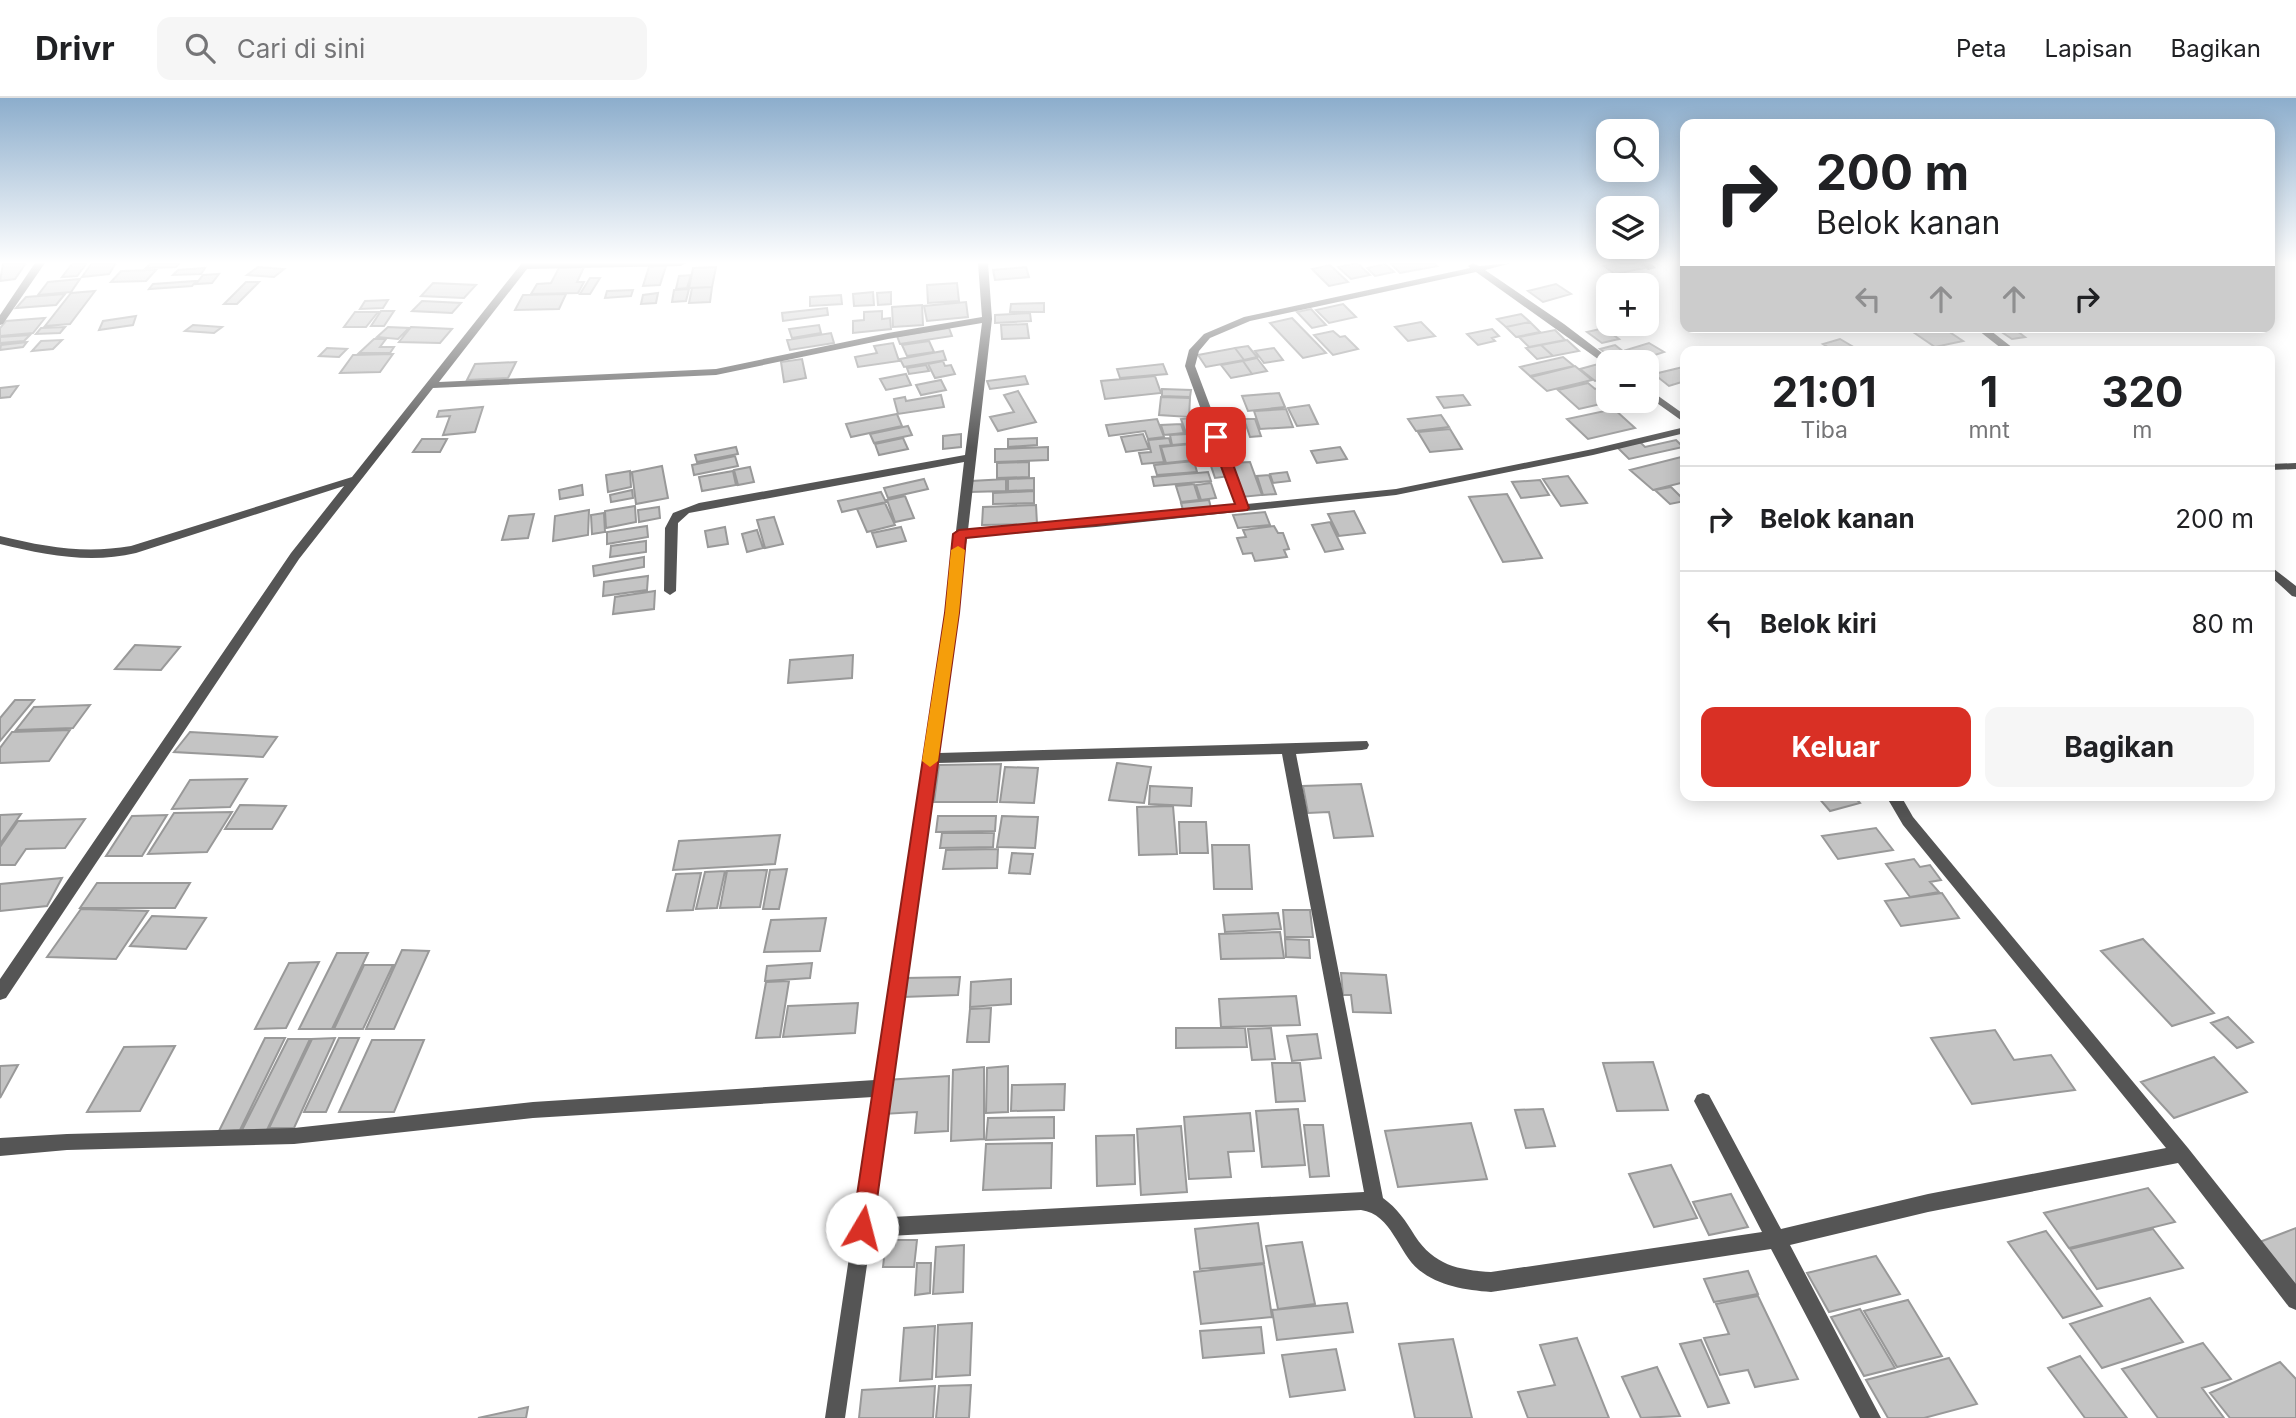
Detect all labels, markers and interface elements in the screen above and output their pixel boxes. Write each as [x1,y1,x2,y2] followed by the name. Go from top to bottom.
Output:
[157,17,647,80] search box
[35,28,115,68] text: Drivr
[181,29,219,67] icon: search
[237,33,365,64] text: Cari di sini
[1956,34,2007,63] text: Peta
[2045,34,2132,63] text: Lapisan
[2170,34,2261,63] text: Bagikan
[1596,119,1659,413] map controls
[1596,119,1659,182] button: search
[1816,143,1969,202] text: 200 m
[1701,147,1792,238] icon: right
[1596,196,1659,259] button: layers
[1816,203,2000,242] text: Belok kanan
[1596,273,1659,336] button: +
[1849,280,1887,318] icon: left
[1922,280,1960,318] icon: ahead
[1995,280,2033,318] icon: ahead
[2068,280,2106,318] icon: right
[1596,350,1659,413] button: −
[1772,366,1877,417] text: 21:01
[1980,366,1998,417] text: 1
[2101,366,2183,417] text: 320
[1186,407,1246,467] pin
[1800,416,1848,444] text: Tiba
[1968,416,2010,444] text: mnt
[2132,416,2152,444] text: m
[1197,418,1235,456] icon: arrive
[1701,500,1739,538] icon: right
[1760,503,1915,534] text: Belok kanan
[2175,503,2254,534] text: 200 m
[1701,605,1739,643] icon: left
[1760,608,1877,639] text: Belok kiri
[2191,608,2254,639] text: 80 m
[1701,707,1971,787] button: Keluar
[1985,707,2254,787] button: Bagikan
[825,1191,899,1265] position arrow

